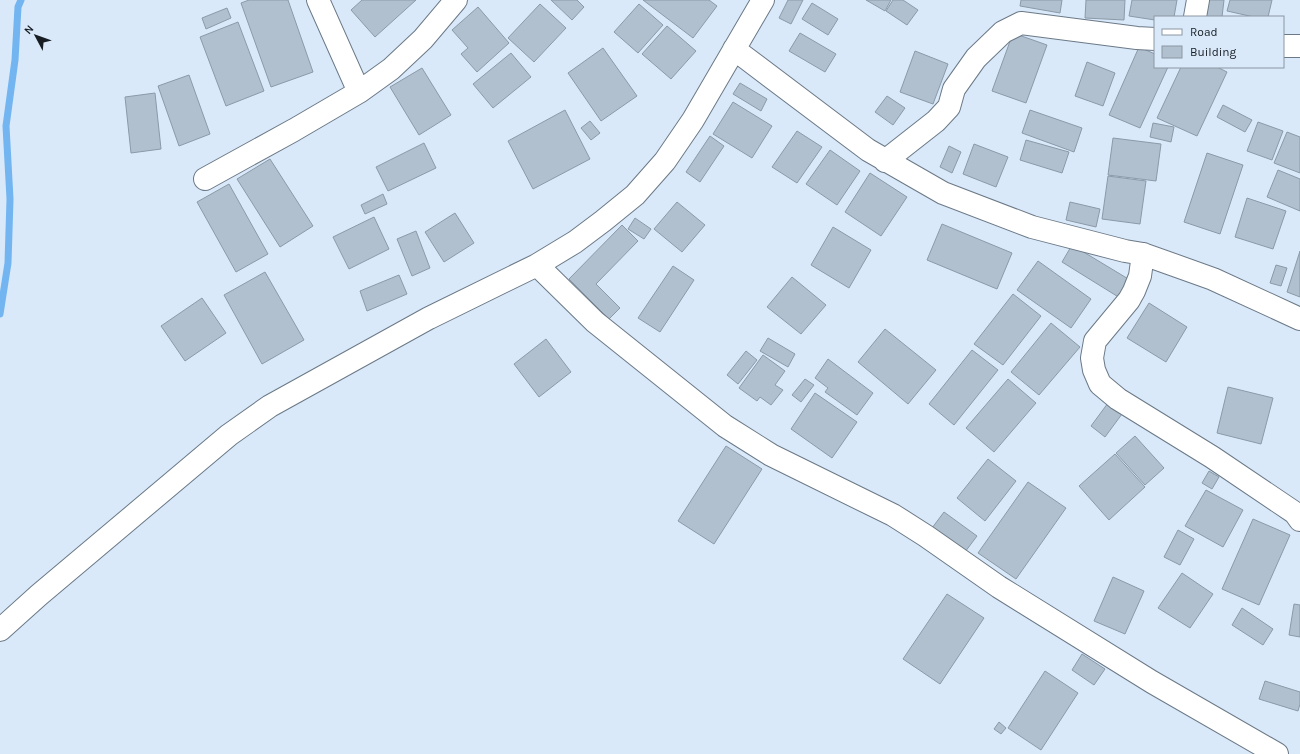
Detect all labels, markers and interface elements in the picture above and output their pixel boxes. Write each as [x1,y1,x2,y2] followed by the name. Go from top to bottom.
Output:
[16,16,56,56] north arrow
[1154,16,1284,68] legend
[21,23,36,37] text: N
[1190,25,1218,39] text: Road
[1190,45,1237,59] text: Building

